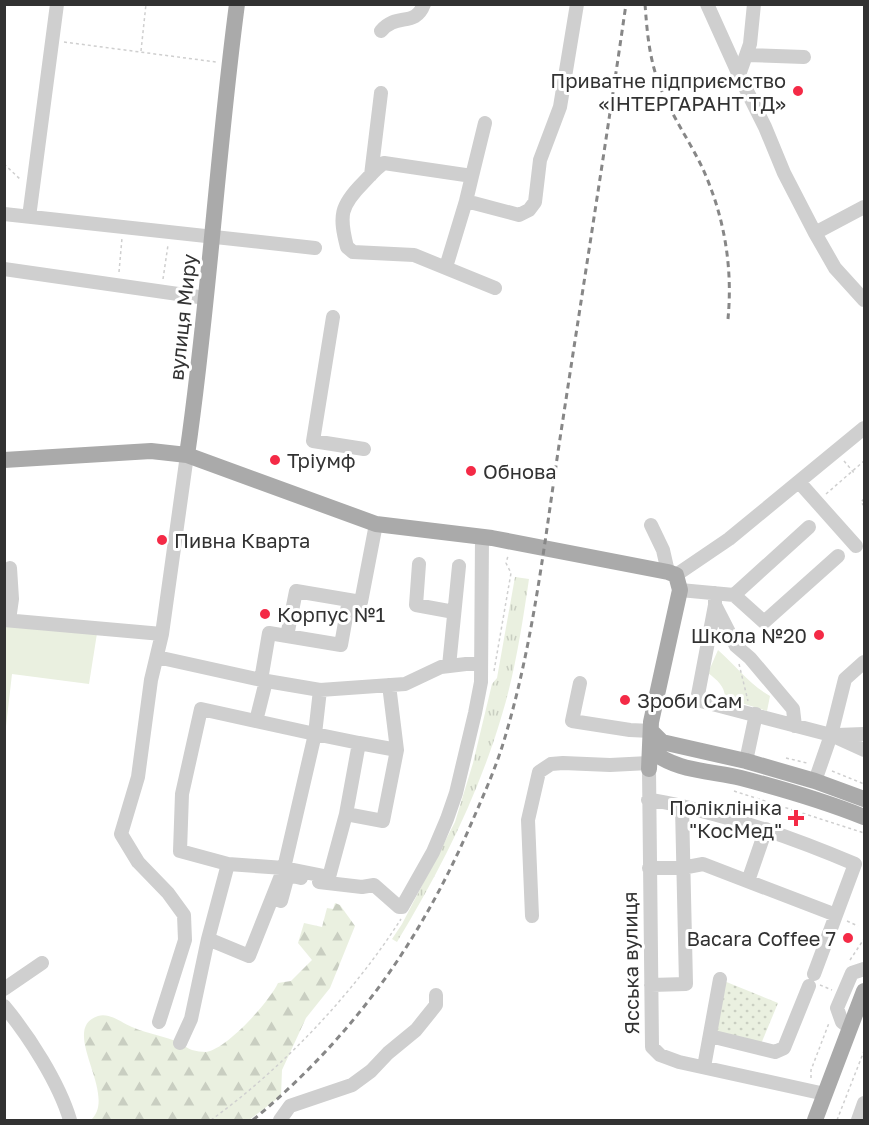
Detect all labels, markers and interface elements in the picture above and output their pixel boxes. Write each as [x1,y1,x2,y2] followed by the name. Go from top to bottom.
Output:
[550,68,786,115] place label: Приватне підприємство «ІНТЕРГАРАНТ ТД»
[791,84,805,98] marker: Приватне підприємство «ІНТЕРГАРАНТ ТД»
[163,253,201,381] street label: вулиця Миру
[287,448,356,472] place label: Тріумф
[268,453,282,467] marker: Тріумф
[483,459,557,483] place label: Обнова
[464,464,478,478] marker: Обнова
[174,528,310,552] place label: Пивна Кварта
[155,533,169,547] marker: Пивна Кварта
[277,602,385,626] place label: Корпус №1
[258,607,272,621] marker: Корпус №1
[691,623,807,647] place label: Школа №20
[812,628,826,642] marker: Школа №20
[637,688,743,712] place label: Зроби Сам
[618,693,632,707] marker: Зроби Сам
[669,795,782,842] place label: Поліклініка "КосМед"
[787,809,805,827] marker: Поліклініка "КосМед"
[617,891,643,1035] street label: Ясська вулиця
[686,926,836,950] place label: Bacara Coffee 7
[841,931,855,945] marker: Bacara Coffee 7

